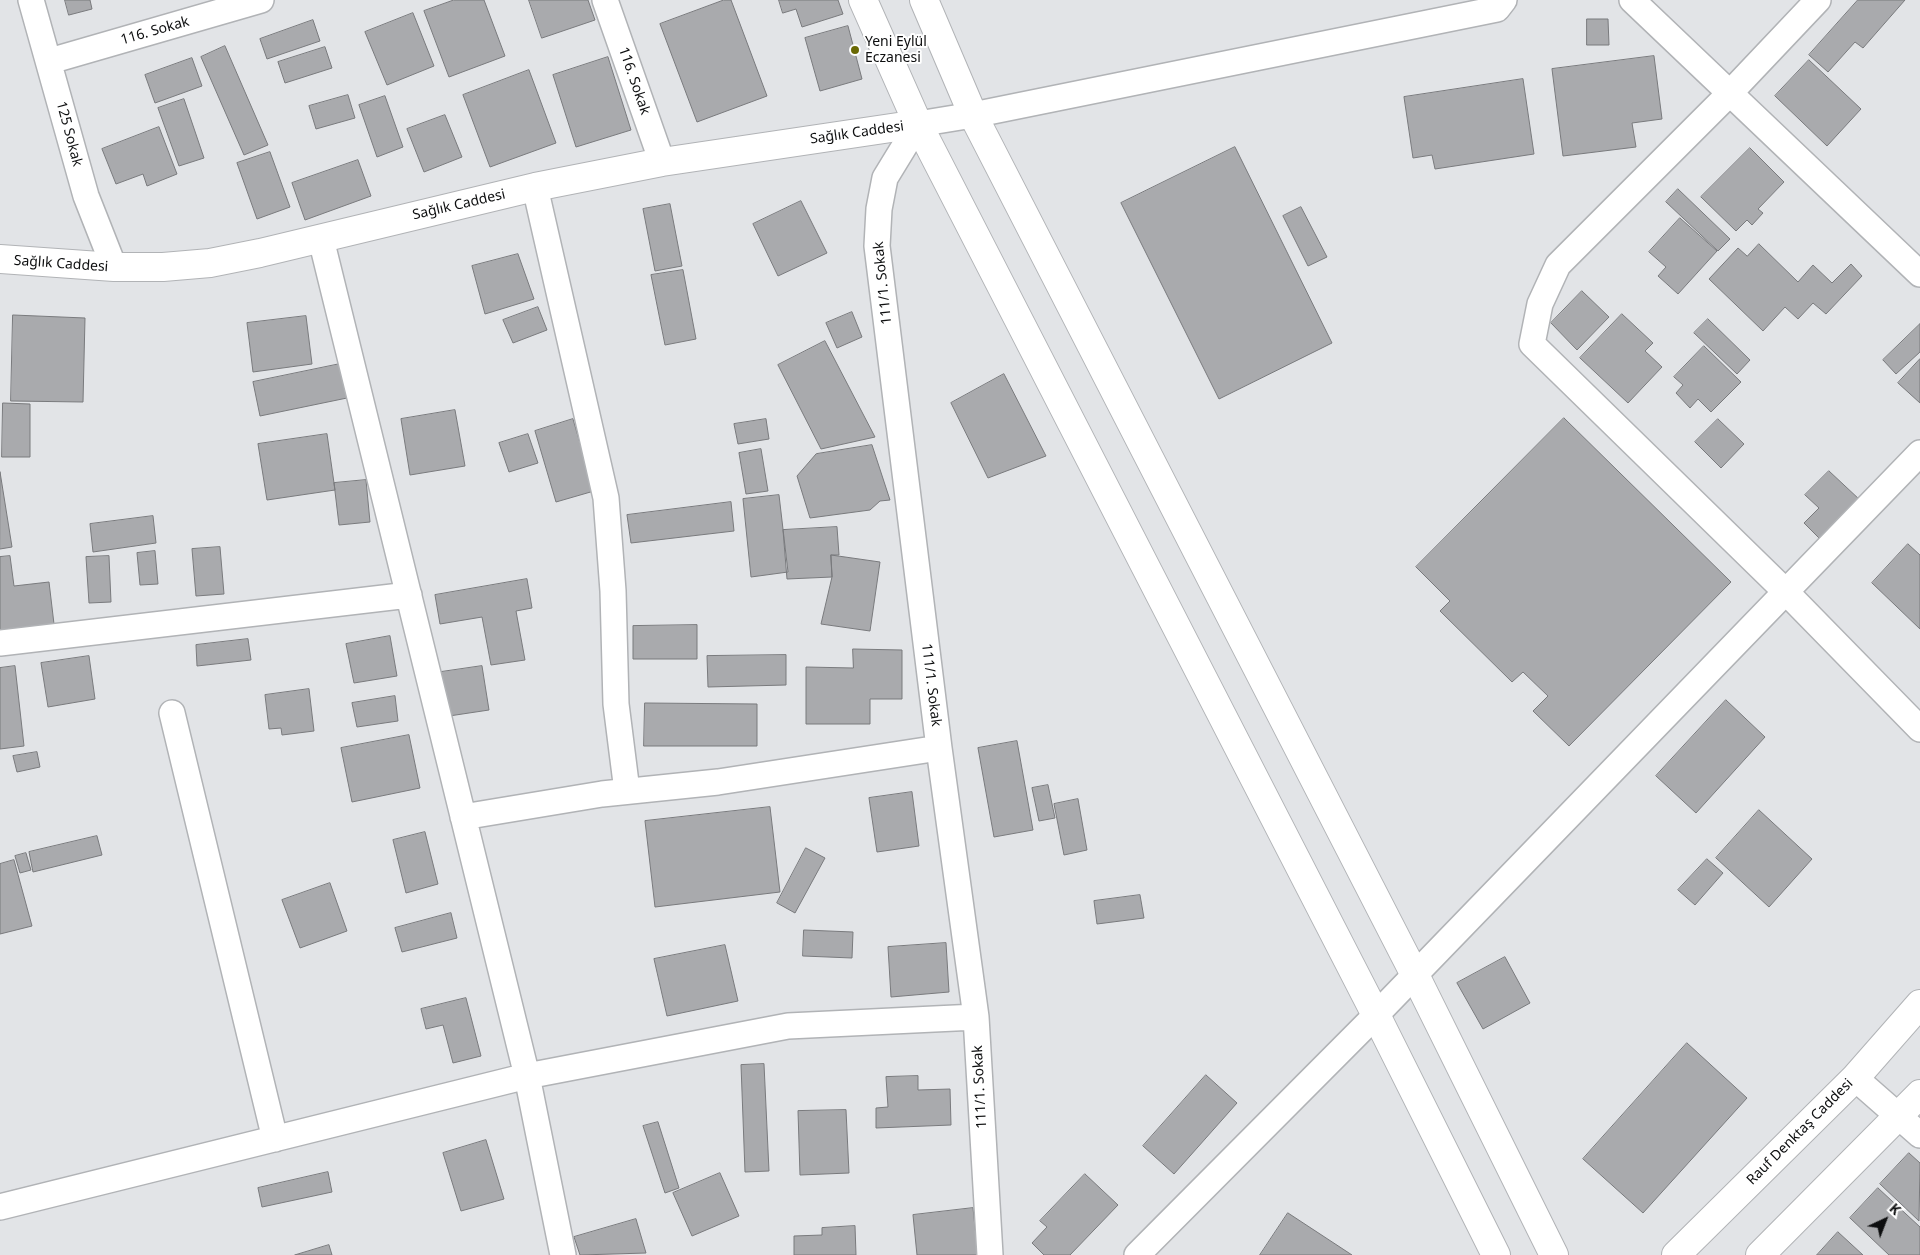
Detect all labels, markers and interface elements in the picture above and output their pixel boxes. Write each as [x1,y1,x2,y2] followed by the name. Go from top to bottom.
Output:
[119,13,191,49] street label: 116. Sokak
[865,34,927,66] place label: Yeni Eylül Eczanesi
[849,44,861,56] marker: Yeni Eylül Eczanesi
[615,45,653,117] street label: 116. Sokak
[52,100,86,168] street label: 125 Sokak
[809,118,905,148] street label: Sağlık Caddesi
[411,186,507,224] street label: Sağlık Caddesi
[870,241,896,325] street label: 111/1. Sokak
[13,252,109,276] street label: Sağlık Caddesi
[918,642,944,728] street label: 111/1. Sokak
[969,1045,991,1129] street label: 111/1. Sokak
[1743,1075,1857,1189] street label: Rauf Denktaş Caddesi
[1860,1195,1910,1245] north arrow
[1886,1199,1905,1219] text: K

